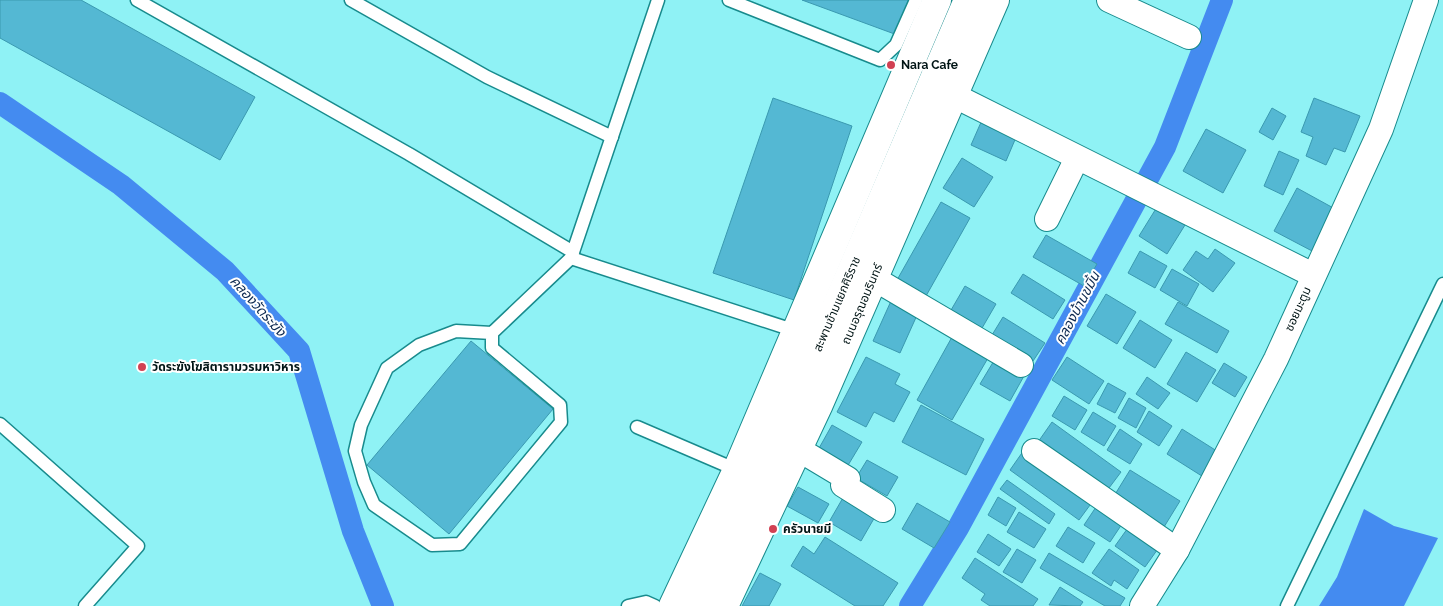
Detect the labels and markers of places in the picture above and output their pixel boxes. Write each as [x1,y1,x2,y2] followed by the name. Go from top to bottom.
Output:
[901,58,958,72] place label: Nara Cafe
[885,59,897,71] marker: Nara Cafe
[152,360,300,374] place label: วัดระฆังโฆสิตารามวรมหาวิหาร
[136,361,148,373] marker: วัดระฆังโฆสิตารามวรมหาวิหาร
[783,522,831,536] place label: ครัวนายมี
[767,523,779,535] marker: ครัวนายมี

